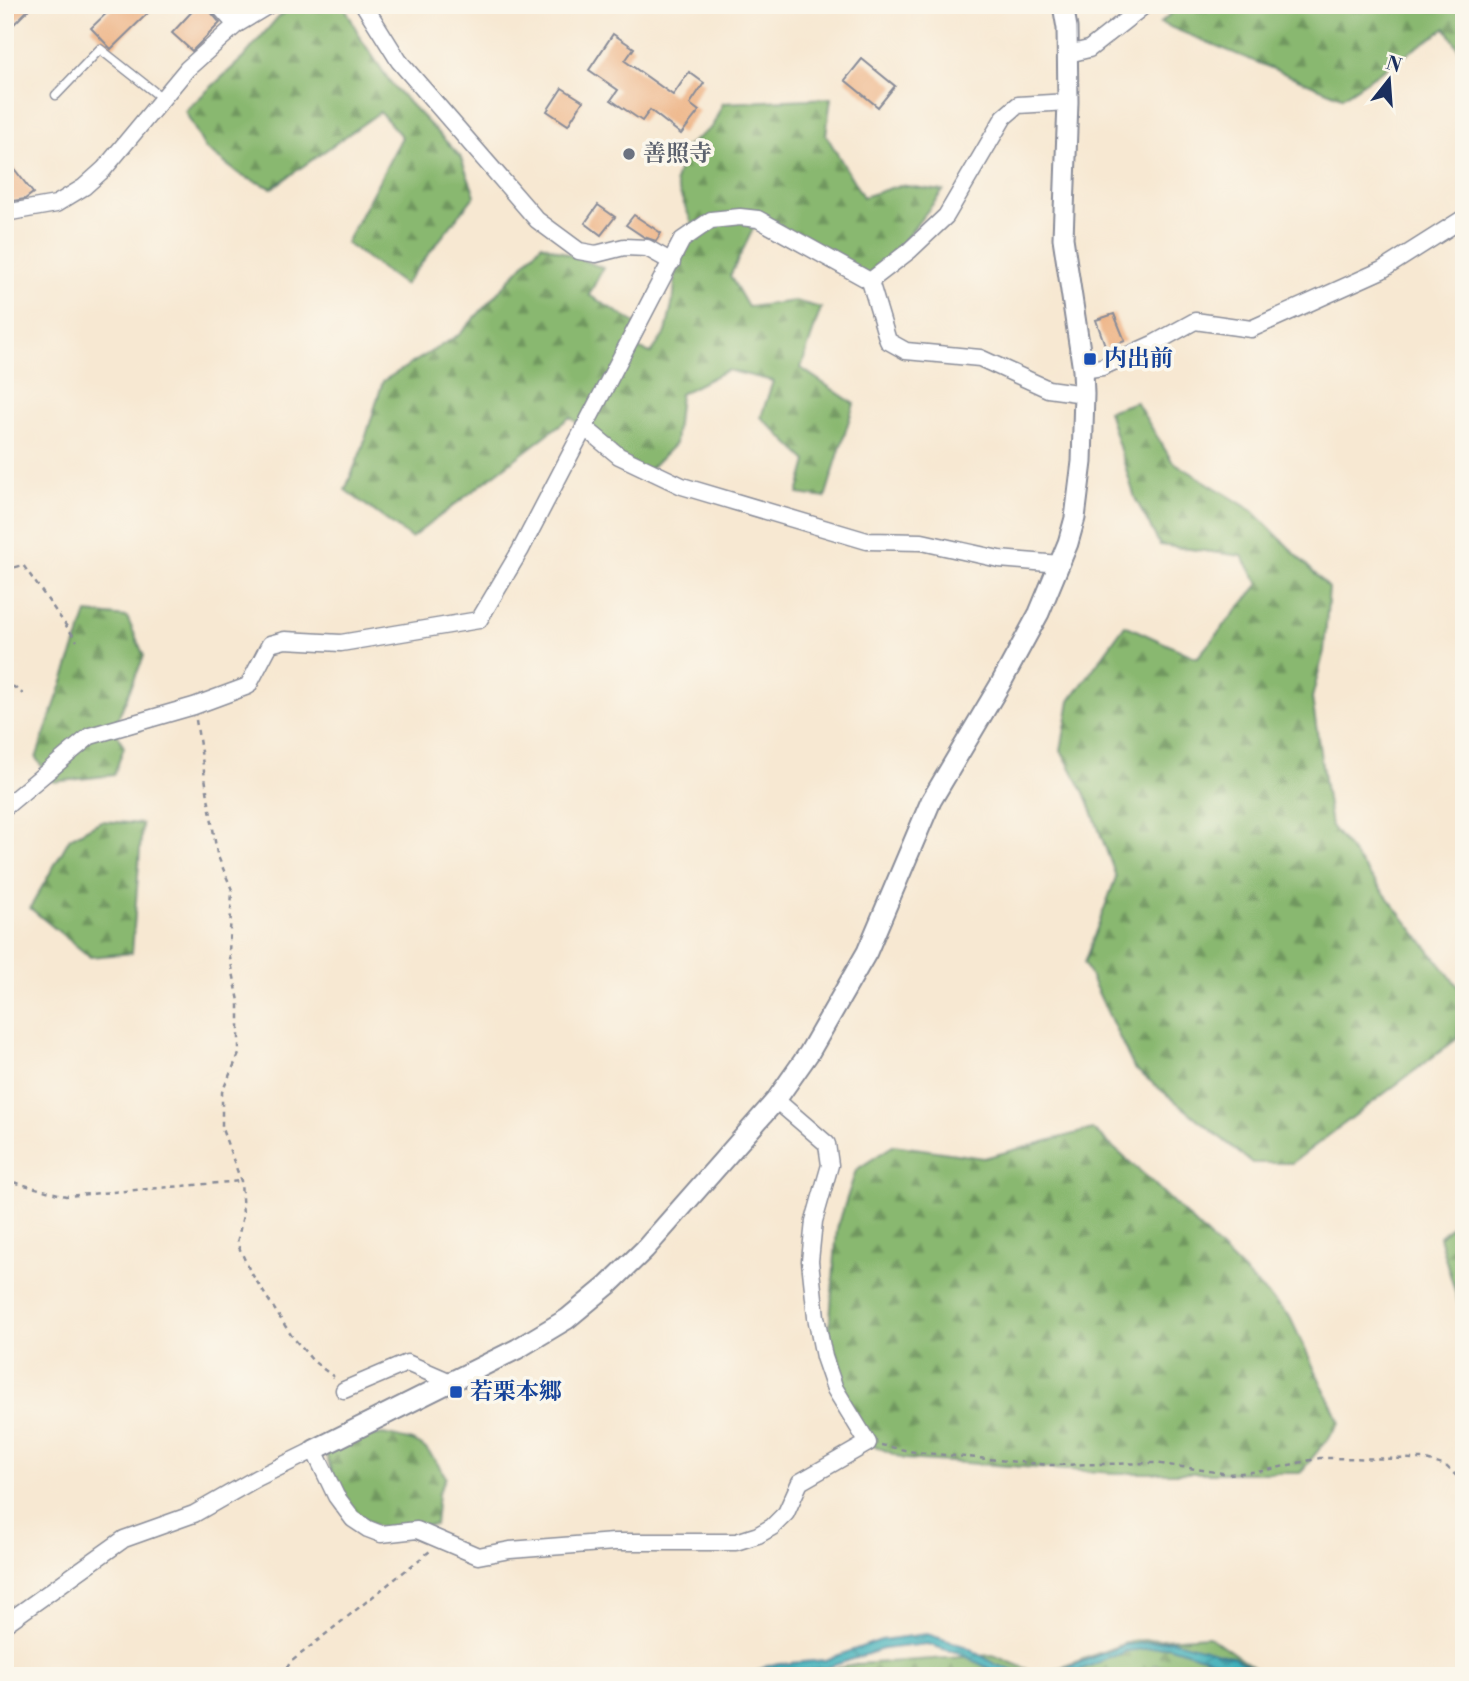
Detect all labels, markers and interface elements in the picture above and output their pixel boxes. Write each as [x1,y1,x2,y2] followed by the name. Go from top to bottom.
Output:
[1354,46,1424,116] north arrow
[1383,51,1404,78] text: N
[643,140,712,168] place label: 善照寺
[621,146,637,162] marker: 善照寺
[1104,345,1173,373] place label: 内出前
[1082,351,1098,367] marker: 内出前
[470,1378,562,1406] place label: 若栗本郷
[448,1384,464,1400] marker: 若栗本郷

